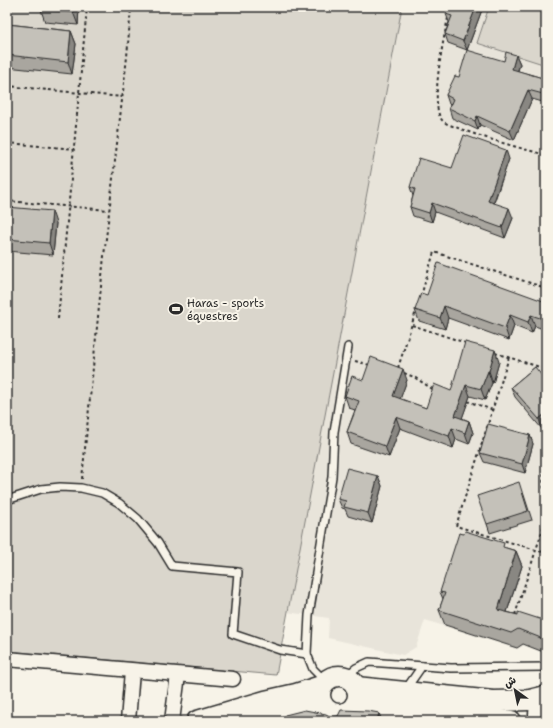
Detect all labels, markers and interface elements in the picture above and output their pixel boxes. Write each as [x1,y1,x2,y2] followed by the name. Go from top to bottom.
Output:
[187,296,264,324] place label: Haras - sports équestres
[168,301,184,317] sports icon: Haras - sports équestres
[495,670,535,710] north arrow
[501,672,519,692] text: ش

